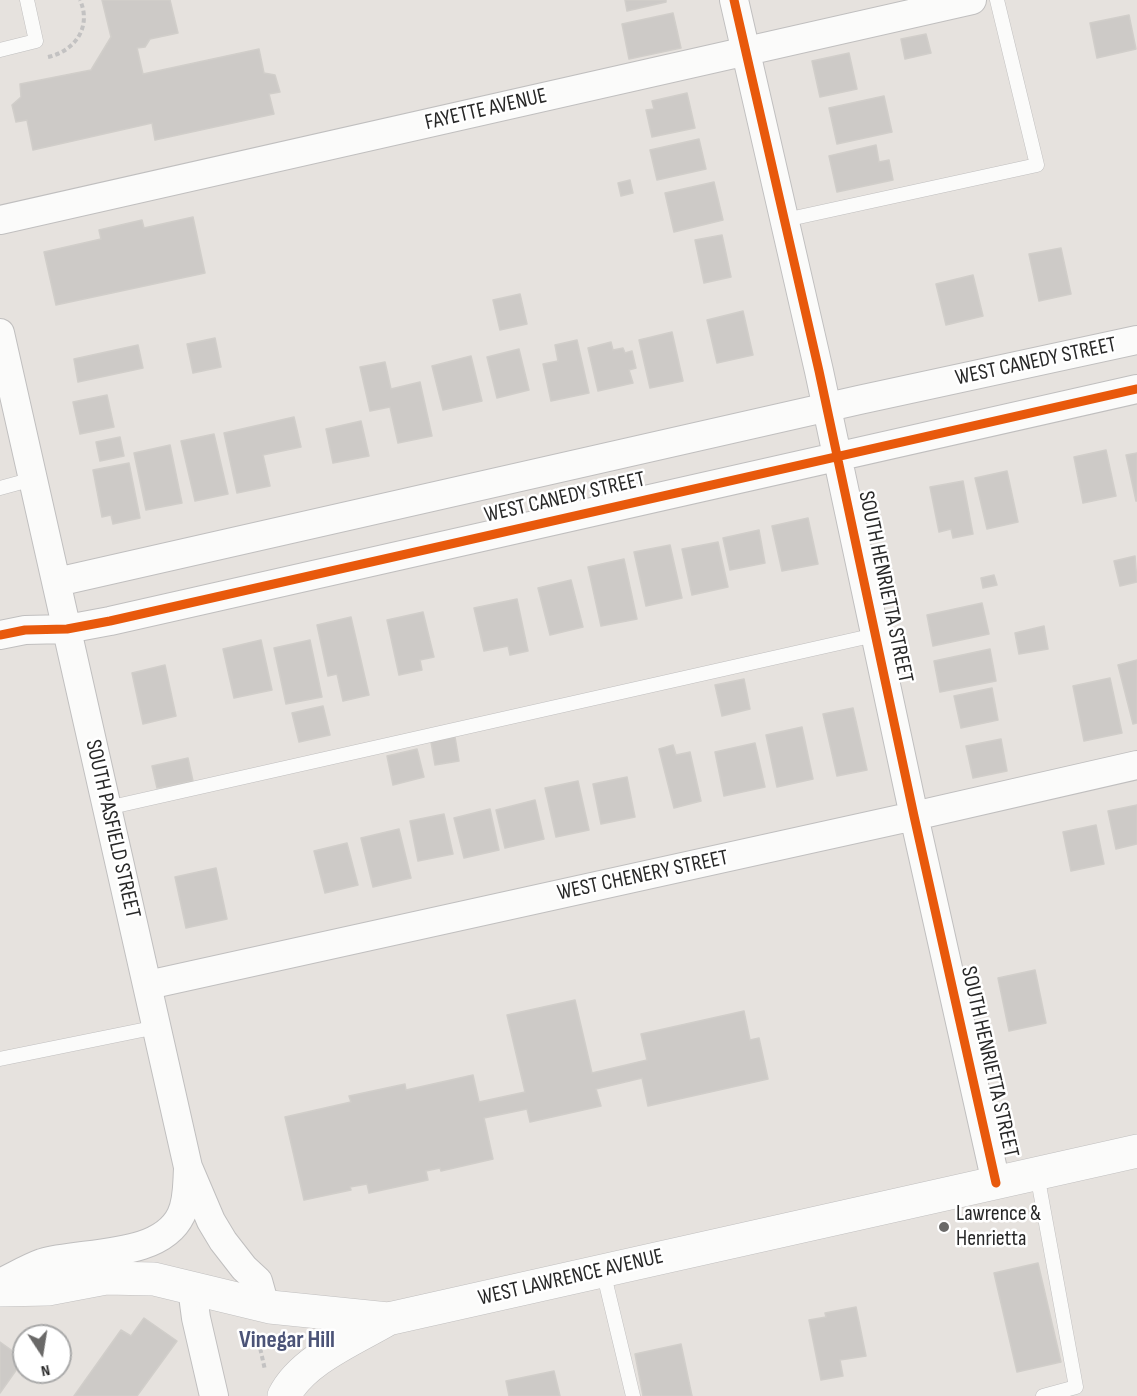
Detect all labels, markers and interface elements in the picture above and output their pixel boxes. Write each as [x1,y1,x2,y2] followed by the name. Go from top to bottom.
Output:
[422,83,550,137] street label: FAYETTE AVENUE
[953,332,1119,392] street label: WEST CANEDY STREET
[482,467,648,529] street label: WEST CANEDY STREET
[852,489,918,685] street label: SOUTH HENRIETTA STREET
[79,737,145,921] street label: SOUTH PASFIELD STREET
[555,845,731,907] street label: WEST CHENERY STREET
[954,964,1024,1160] street label: SOUTH HENRIETTA STREET
[956,1201,1041,1252] place label: Lawrence & Henrietta
[937,1220,951,1234] marker: Lawrence & Henrietta
[476,1244,666,1312] street label: WEST LAWRENCE AVENUE
[12,1324,72,1384] north arrow
[239,1327,335,1355] district label: Vinegar Hill
[39,1360,52,1380] text: N

